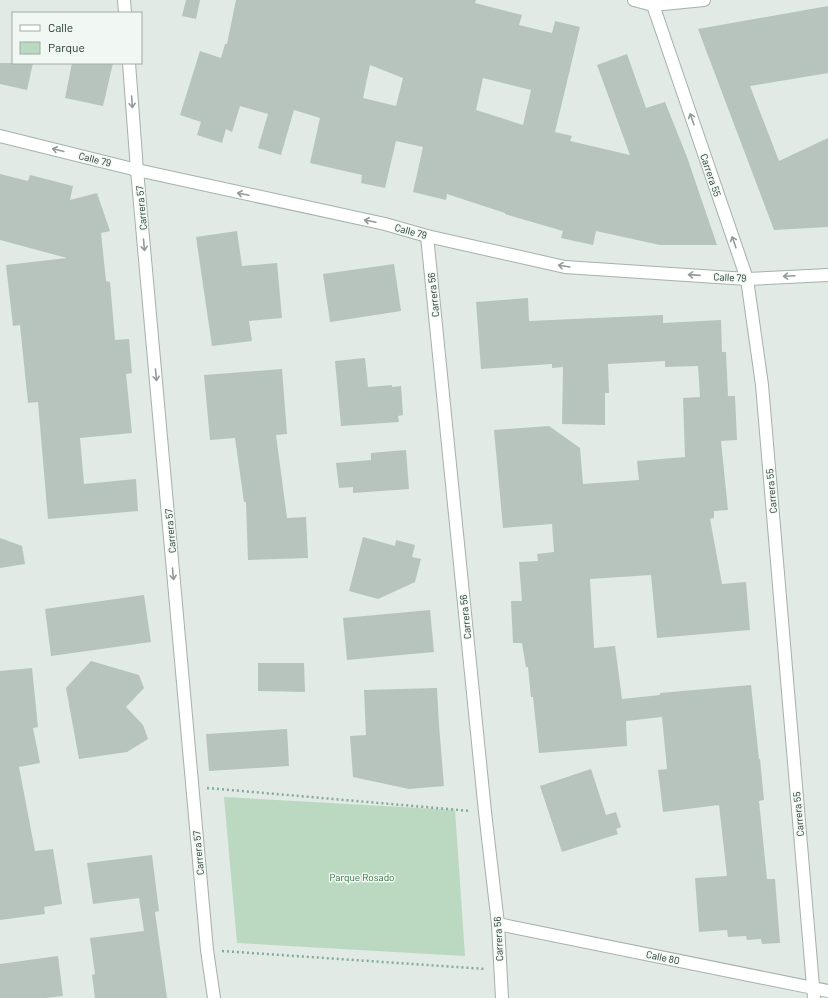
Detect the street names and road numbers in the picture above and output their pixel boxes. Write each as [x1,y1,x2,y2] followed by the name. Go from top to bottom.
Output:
[78,149,112,169] street label: Calle 79
[698,152,724,198] street label: Carrera 55
[133,185,149,231] street label: Carrera 57
[394,221,428,241] street label: Calle 79
[713,270,747,284] street label: Calle 79
[425,272,441,318] street label: Carrera 56
[763,468,779,514] street label: Carrera 55
[162,508,178,554] street label: Carrera 57
[457,594,473,640] street label: Carrera 56
[790,791,806,837] street label: Carrera 55
[190,830,206,876] street label: Carrera 57
[491,916,505,962] street label: Carrera 56
[645,948,681,966] street label: Calle 80

